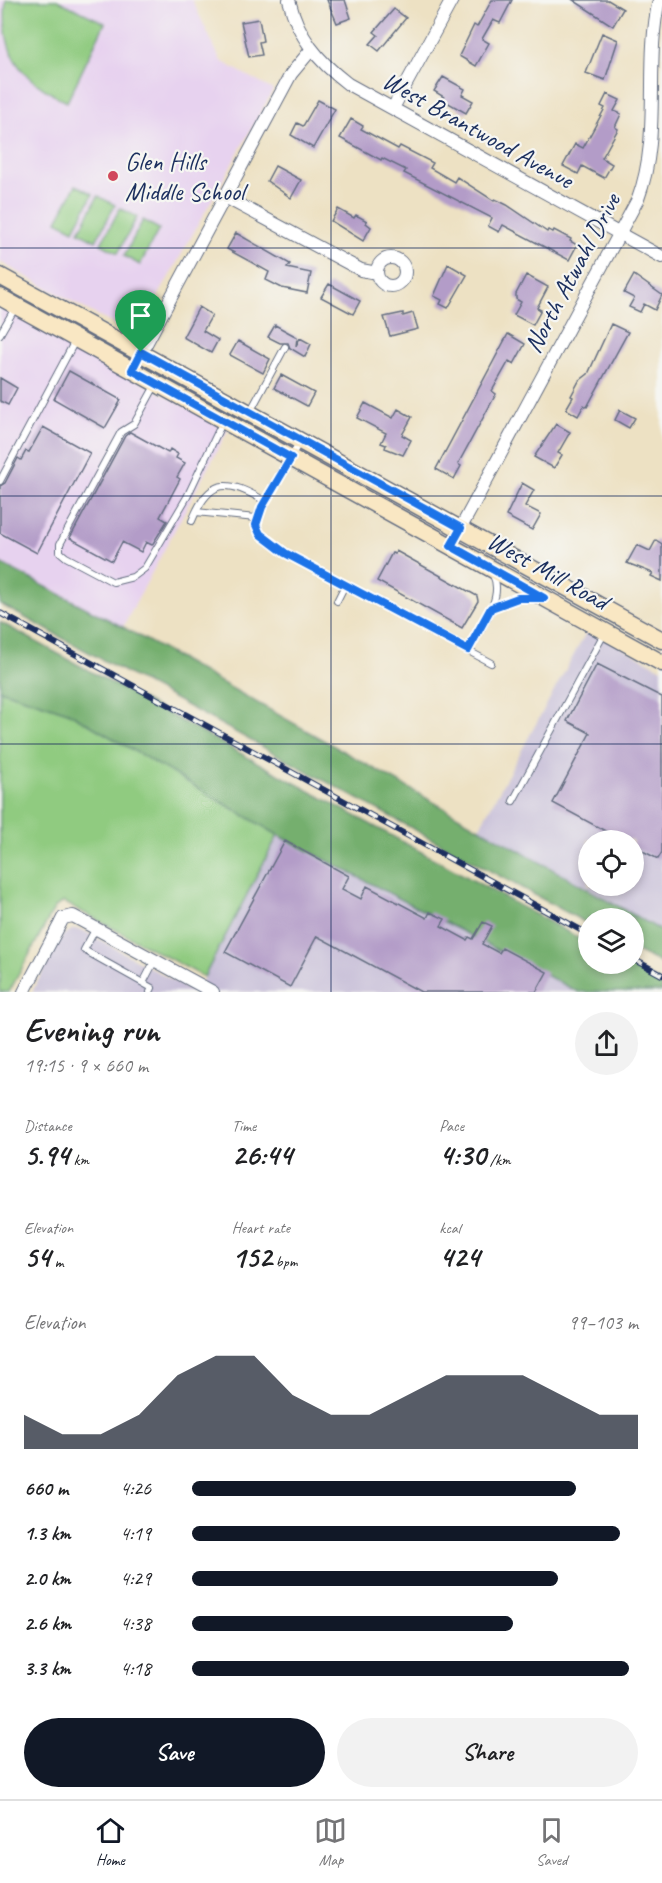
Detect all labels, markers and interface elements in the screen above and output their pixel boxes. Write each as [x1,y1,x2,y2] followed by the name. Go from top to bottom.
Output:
[377,64,581,197] street label: West Brantwood Avenue
[125,145,249,208] place label: Glen Hills Middle School
[106,169,120,183] marker: Glen Hills Middle School
[516,186,629,358] street label: North Atwahl Drive
[115,290,166,352] pin
[124,299,157,332] icon: arrive
[482,524,618,620] street label: West Mill Road
[578,830,644,974] map controls
[578,830,644,896] button: locate
[578,908,644,974] button: layers
[24,1009,159,1051] text: Evening run
[575,1012,638,1075] button: share
[24,1053,148,1078] text: 19:15 · 9 × 660 m
[24,1116,72,1136] text: Distance
[232,1116,256,1136] text: Time
[439,1116,464,1136] text: Pace
[24,1136,70,1174] text: 5.94
[232,1136,292,1174] text: 26:44
[439,1136,486,1174] text: 4:30
[70,1150,89,1170] text: km
[486,1150,511,1170] text: /km
[24,1218,73,1238] text: Elevation
[232,1218,290,1238] text: Heart rate
[439,1218,460,1238] text: kcal
[24,1238,51,1276] text: 54
[232,1238,272,1276] text: 152
[439,1238,480,1276] text: 424
[51,1252,63,1272] text: m
[272,1252,298,1272] text: bpm
[24,1310,86,1335] text: Elevation
[568,1310,638,1335] text: 99–103 m
[24,1476,68,1501] text: 660 m
[120,1476,151,1501] text: 4:26
[24,1521,71,1546] text: 1.3 km
[120,1521,151,1546] text: 4:19
[24,1566,71,1591] text: 2.0 km
[120,1566,151,1591] text: 4:29
[24,1611,71,1636] text: 2.6 km
[120,1611,151,1636] text: 4:38
[24,1656,71,1681] text: 3.3 km
[120,1656,151,1681] text: 4:18
[24,1718,325,1787] button: Save
[337,1718,638,1787] button: Share
[94,1814,127,1870] tab: Home
[314,1814,347,1870] tab: Map
[535,1814,568,1870] tab: Saved

